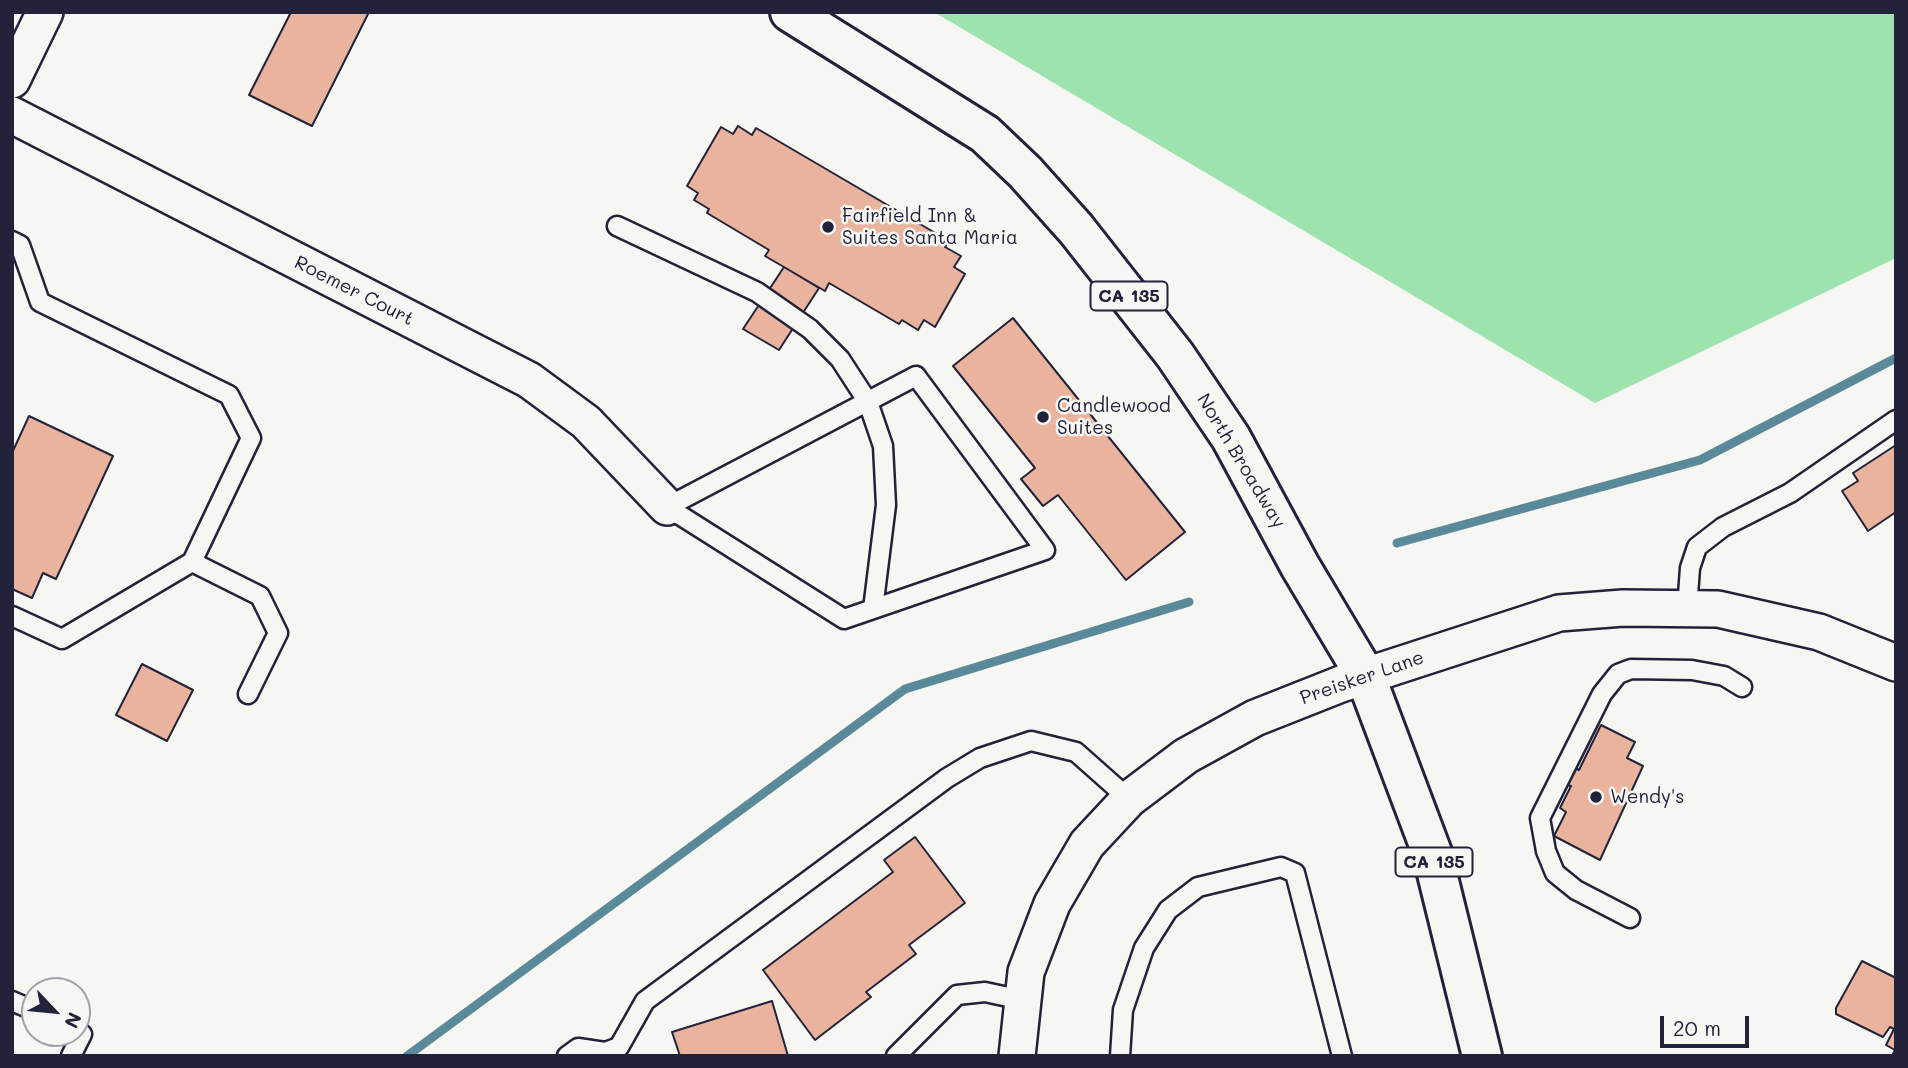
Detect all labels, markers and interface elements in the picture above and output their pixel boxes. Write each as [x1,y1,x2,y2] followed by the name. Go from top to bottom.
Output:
[842,205,1018,249] place label: Fairfield Inn & Suites Santa Maria
[820,219,836,235] marker: Fairfield Inn & Suites Santa Maria
[291,251,417,331] street label: Roemer Court
[1090,282,1168,310] road number: CA 135
[1192,390,1290,532] street label: North Broadway
[1057,395,1171,439] place label: Candlewood Suites
[1035,409,1051,425] marker: Candlewood Suites
[1297,646,1427,710] street label: Preisker Lane
[1610,786,1684,808] place label: Wendy's
[1588,789,1604,805] marker: Wendy's
[1396,848,1472,876] road number: CA 135
[21,977,91,1047] north arrow
[1663,1002,1752,1046] scale bar
[59,1009,88,1033] text: N
[1673,1014,1721,1041] text: 20 m

